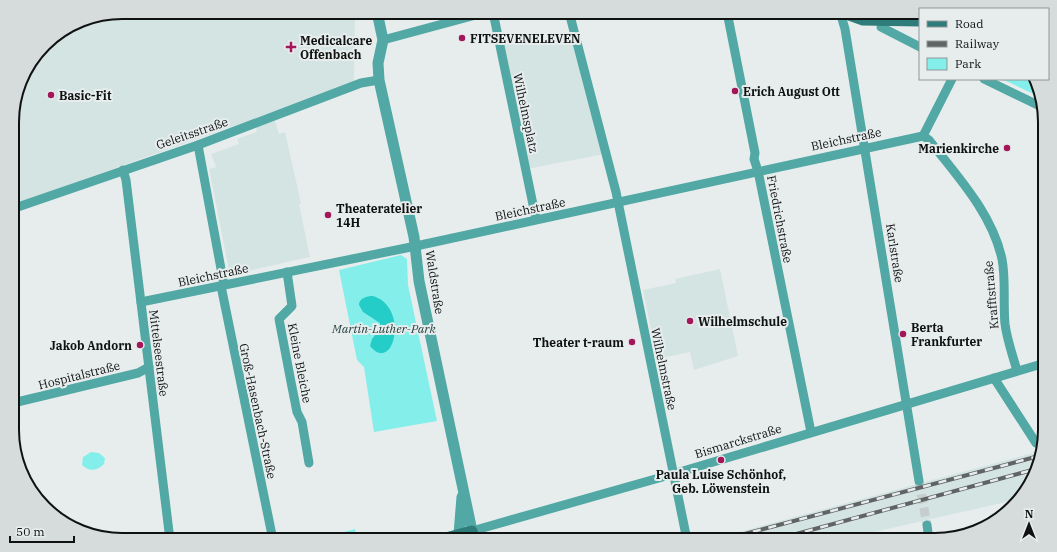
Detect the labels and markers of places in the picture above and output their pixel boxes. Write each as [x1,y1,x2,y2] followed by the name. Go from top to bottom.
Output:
[470,31,581,46] place label: FITSEVENELEVEN
[300,33,373,62] place label: Medicalcare Offenbach
[457,33,467,43] marker: FITSEVENELEVEN
[285,41,297,53] marker: Medicalcare Offenbach
[743,84,840,99] place label: Erich August Ott
[730,86,740,96] marker: Erich August Ott
[59,88,112,103] place label: Basic-Fit
[46,90,56,100] marker: Basic-Fit
[918,141,999,156] place label: Marienkirche
[1002,143,1012,153] marker: Marienkirche
[336,201,422,230] place label: Theateratelier 14H
[323,210,333,220] marker: Theateratelier 14H
[698,314,787,329] place label: Wilhelmschule
[685,316,695,326] marker: Wilhelmschule
[911,320,982,349] place label: Berta Frankfurter
[898,329,908,339] marker: Berta Frankfurter
[533,335,624,350] place label: Theater t-raum
[627,337,637,347] marker: Theater t-raum
[50,338,132,353] place label: Jakob Andorn
[135,340,145,350] marker: Jakob Andorn
[716,455,726,465] marker: Paula Luise Schönhof, Geb. Löwenstein
[656,467,786,496] place label: Paula Luise Schönhof, Geb. Löwenstein

